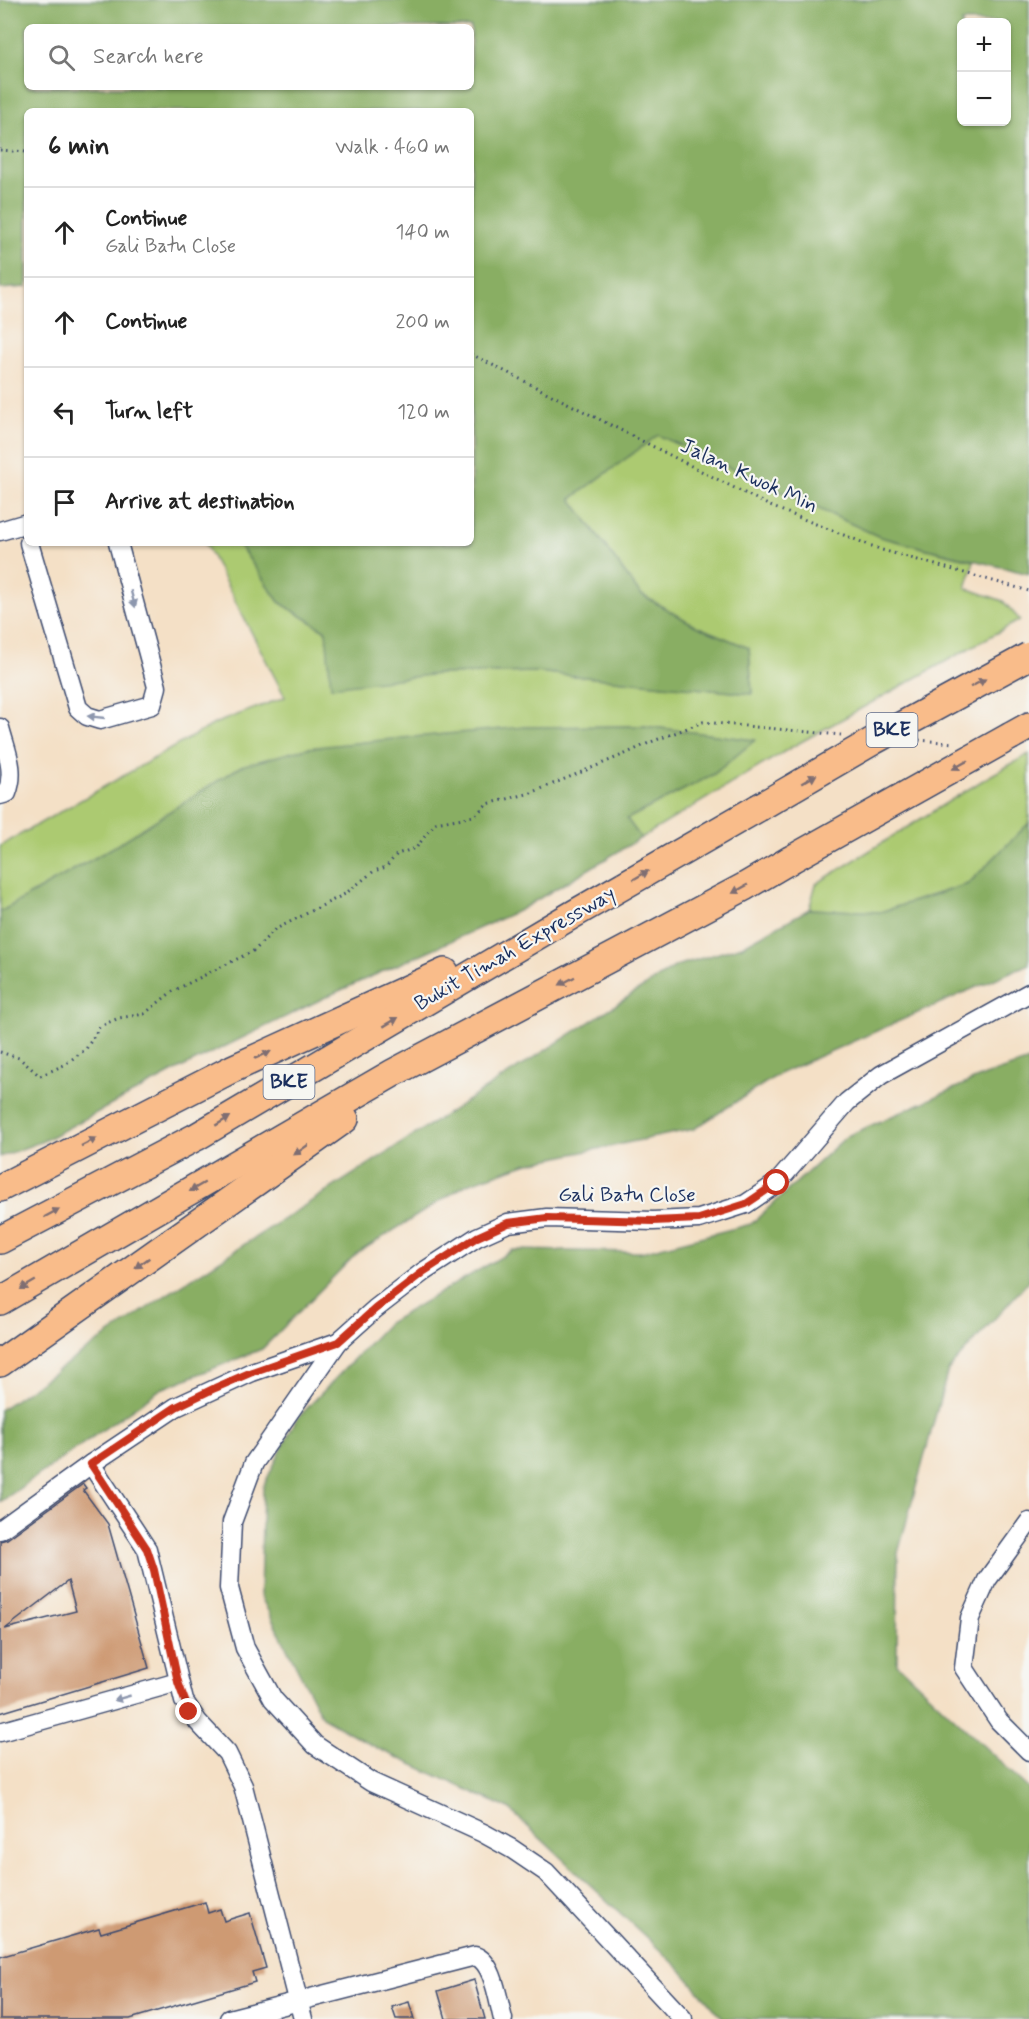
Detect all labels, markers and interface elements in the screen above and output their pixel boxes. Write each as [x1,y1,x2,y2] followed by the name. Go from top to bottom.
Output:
[957,18,1011,126] map controls
[957,18,1011,72] button: +
[24,24,474,90] search box
[45,41,78,74] icon: search
[93,43,204,71] text: Search here
[957,72,1011,126] button: −
[48,130,110,164] text: 6 min
[335,134,450,161] text: Walk · 460 m
[105,205,187,233] text: Continue
[48,216,81,249] icon: ahead
[396,219,450,246] text: 140 m
[105,233,236,260] text: Gali Batu Close
[48,306,81,339] icon: ahead
[105,308,187,336] text: Continue
[395,309,450,336] text: 200 m
[48,396,81,429] icon: left
[105,398,193,426] text: Turn left
[397,399,450,426] text: 120 m
[676,432,822,520] street label: Jalan Kwok Min
[48,486,81,519] icon: arrive
[105,488,295,516] text: Arrive at destination
[129,590,139,609] one-way arrow
[970,678,987,688] one-way arrow
[86,712,105,722] one-way arrow
[866,713,918,747] road number: BKE
[951,760,968,770] one-way arrow
[800,774,817,784] one-way arrow
[633,870,650,880] one-way arrow
[409,880,621,1018] street label: Bukit Timah Expressway
[731,884,748,894] one-way arrow
[559,976,576,986] one-way arrow
[383,1016,399,1027] one-way arrow
[255,1050,272,1059] one-way arrow
[264,1065,314,1099] road number: BKE
[215,1116,232,1126] one-way arrow
[81,1137,98,1147] one-way arrow
[293,1144,309,1156] one-way arrow
[763,1169,789,1195] route start
[558,1181,696,1209] street label: Gali Batu Close
[188,1182,205,1192] one-way arrow
[43,1208,60,1218] one-way arrow
[134,1257,150,1269] one-way arrow
[20,1279,36,1290] one-way arrow
[113,1694,131,1703] one-way arrow
[175,1698,201,1724] route end

